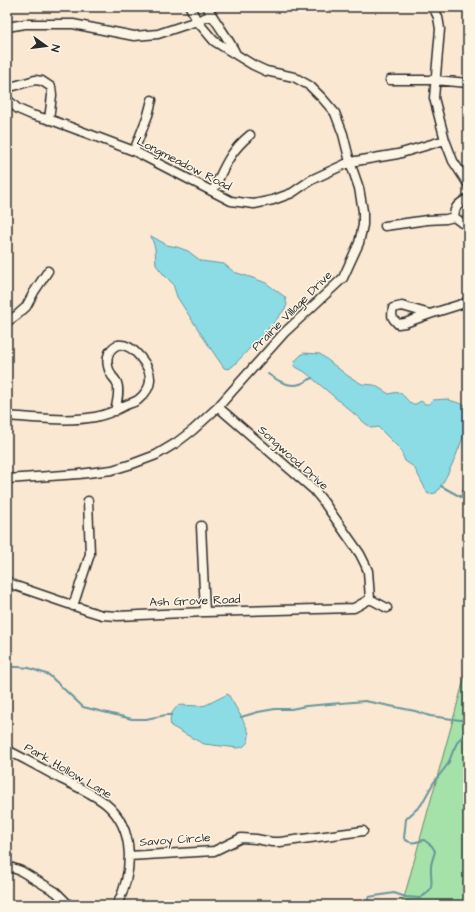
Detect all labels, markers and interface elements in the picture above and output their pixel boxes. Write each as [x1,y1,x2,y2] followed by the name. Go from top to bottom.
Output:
[26,26,66,66] north arrow
[47,43,63,54] text: N
[133,133,234,196] street label: Longmeadow Road
[248,267,337,356] street label: Prairie Village Drive
[253,422,332,495] street label: Songwood Drive
[149,591,241,611] street label: Ash Grove Road
[21,739,115,803] street label: Park Hollow Lane
[139,829,212,852] street label: Savoy Circle

